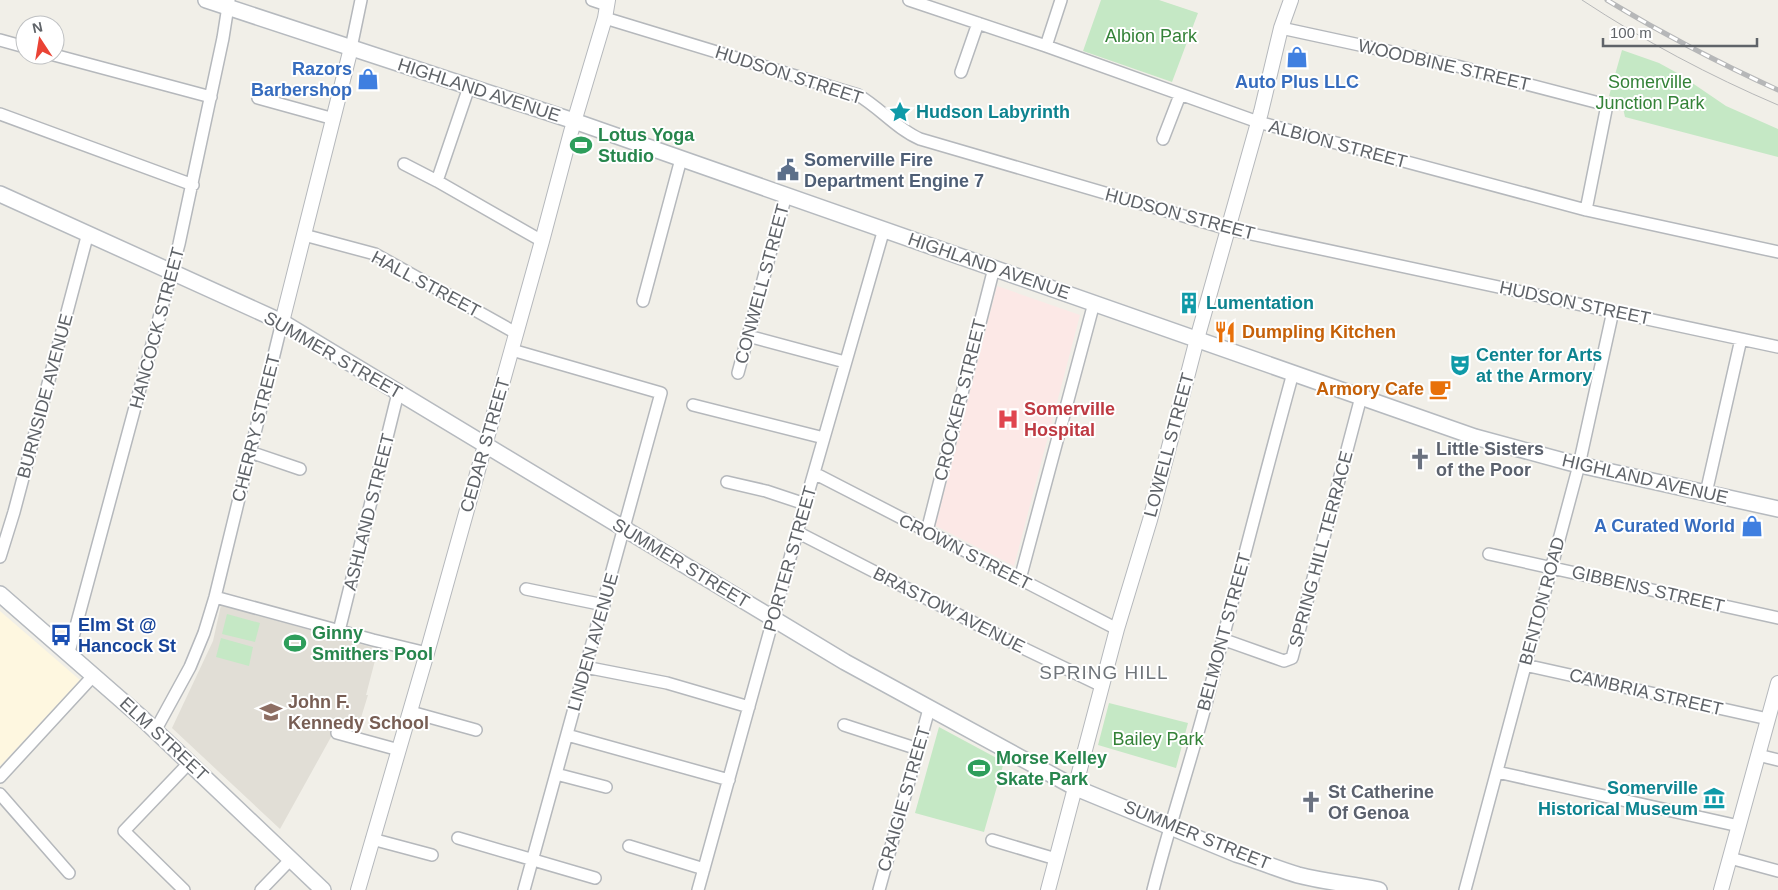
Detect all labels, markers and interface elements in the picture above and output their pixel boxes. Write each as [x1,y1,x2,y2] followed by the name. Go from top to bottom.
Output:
[15,15,65,65] north arrow
[1603,15,1757,47] scale bar
[31,18,44,36] text: N
[1610,24,1652,41] text: 100 m
[1105,26,1198,46] park label: Albion Park
[1356,35,1532,95] street label: WOODBINE STREET
[713,42,865,108] street label: HUDSON STREET
[1284,44,1310,70] shop icon: Auto Plus LLC
[395,54,563,126] street label: HIGHLAND AVENUE
[251,59,352,100] place label: Razors Barbershop
[355,66,381,92] shop icon: Razors Barbershop
[1235,72,1359,92] place label: Auto Plus LLC
[1595,72,1706,113] park label: Somerville Junction Park
[887,99,913,125] place icon: Hudson Labyrinth
[916,102,1070,122] place label: Hudson Labyrinth
[1267,116,1409,172] street label: ALBION STREET
[598,125,695,166] place label: Lotus Yoga Studio
[568,132,594,158] sports icon: Lotus Yoga Studio
[804,150,984,191] place label: Somerville Fire Department Engine 7
[775,157,801,183] public building icon: Somerville Fire Department Engine 7
[1103,184,1257,244] street label: HUDSON STREET
[731,202,793,366] street label: CONWELL STREET
[906,229,1072,303] street label: HIGHLAND AVENUE
[126,245,188,411] street label: HANCOCK STREET
[368,247,484,321] street label: HALL STREET
[1498,277,1652,329] street label: HUDSON STREET
[1176,290,1202,316] building icon: Lumentation
[1206,293,1314,313] place label: Lumentation
[260,307,406,403] street label: SUMMER STREET
[13,311,77,481] street label: BURNSIDE AVENUE
[930,317,990,483] street label: CROCKER STREET
[1212,319,1238,345] restaurant icon: Dumpling Kitchen
[1242,322,1396,342] place label: Dumpling Kitchen
[1476,345,1602,386] place label: Center for Arts at the Armory
[228,352,284,504] street label: CHERRY STREET
[1447,352,1473,378] theatre icon: Center for Arts at the Armory
[1140,371,1198,519] street label: LOWELL STREET
[456,375,514,515] street label: CEDAR STREET
[1427,376,1453,402] cafe icon: Armory Cafe
[1316,379,1424,399] place label: Armory Cafe
[1024,399,1115,440] place label: Somerville Hospital
[995,406,1021,432] hospital icon: Somerville Hospital
[340,431,398,593] street label: ASHLAND STREET
[1436,439,1544,480] place label: Little Sisters of the Poor
[1407,446,1433,472] church icon: Little Sisters of the Poor
[1285,449,1357,649] street label: SPRING HILL TERRACE
[1560,450,1730,508] street label: HIGHLAND AVENUE
[760,484,820,634] street label: PORTER STREET
[895,510,1035,594] street label: CROWN STREET
[1739,513,1765,539] shop icon: A Curated World
[609,514,753,612] street label: SUMMER STREET
[1594,516,1735,536] place label: A Curated World
[1515,535,1569,667] street label: BENTON ROAD
[1193,551,1255,713] street label: BELMONT STREET
[1570,562,1726,616] street label: GIBBENS STREET
[870,563,1028,657] street label: BRASTOW AVENUE
[564,571,622,713] street label: LINDEN AVENUE
[78,615,176,656] place label: Elm St @ Hancock St
[48,622,74,648] bus stop icon: Elm St @ Hancock St
[312,623,433,664] place label: Ginny Smithers Pool
[282,630,308,656] sports icon: Ginny Smithers Pool
[1039,662,1169,683] district label: SPRING HILL
[1567,665,1725,719] street label: CAMBRIA STREET
[288,692,429,733] place label: John F. Kennedy School
[116,693,212,785] street label: ELM STREET
[258,699,284,725] school or university icon: John F. Kennedy School
[874,724,934,874] street label: CRAIGIE STREET
[1112,729,1205,749] park label: Bailey Park
[996,748,1107,789] place label: Morse Kelley Skate Park
[966,755,992,781] sports icon: Morse Kelley Skate Park
[1538,778,1698,819] place label: Somerville Historical Museum
[1328,782,1434,823] place label: St Catherine Of Genoa
[1701,785,1727,811] museum icon: Somerville Historical Museum
[1298,789,1324,815] church icon: St Catherine Of Genoa
[1121,797,1273,873] street label: SUMMER STREET

